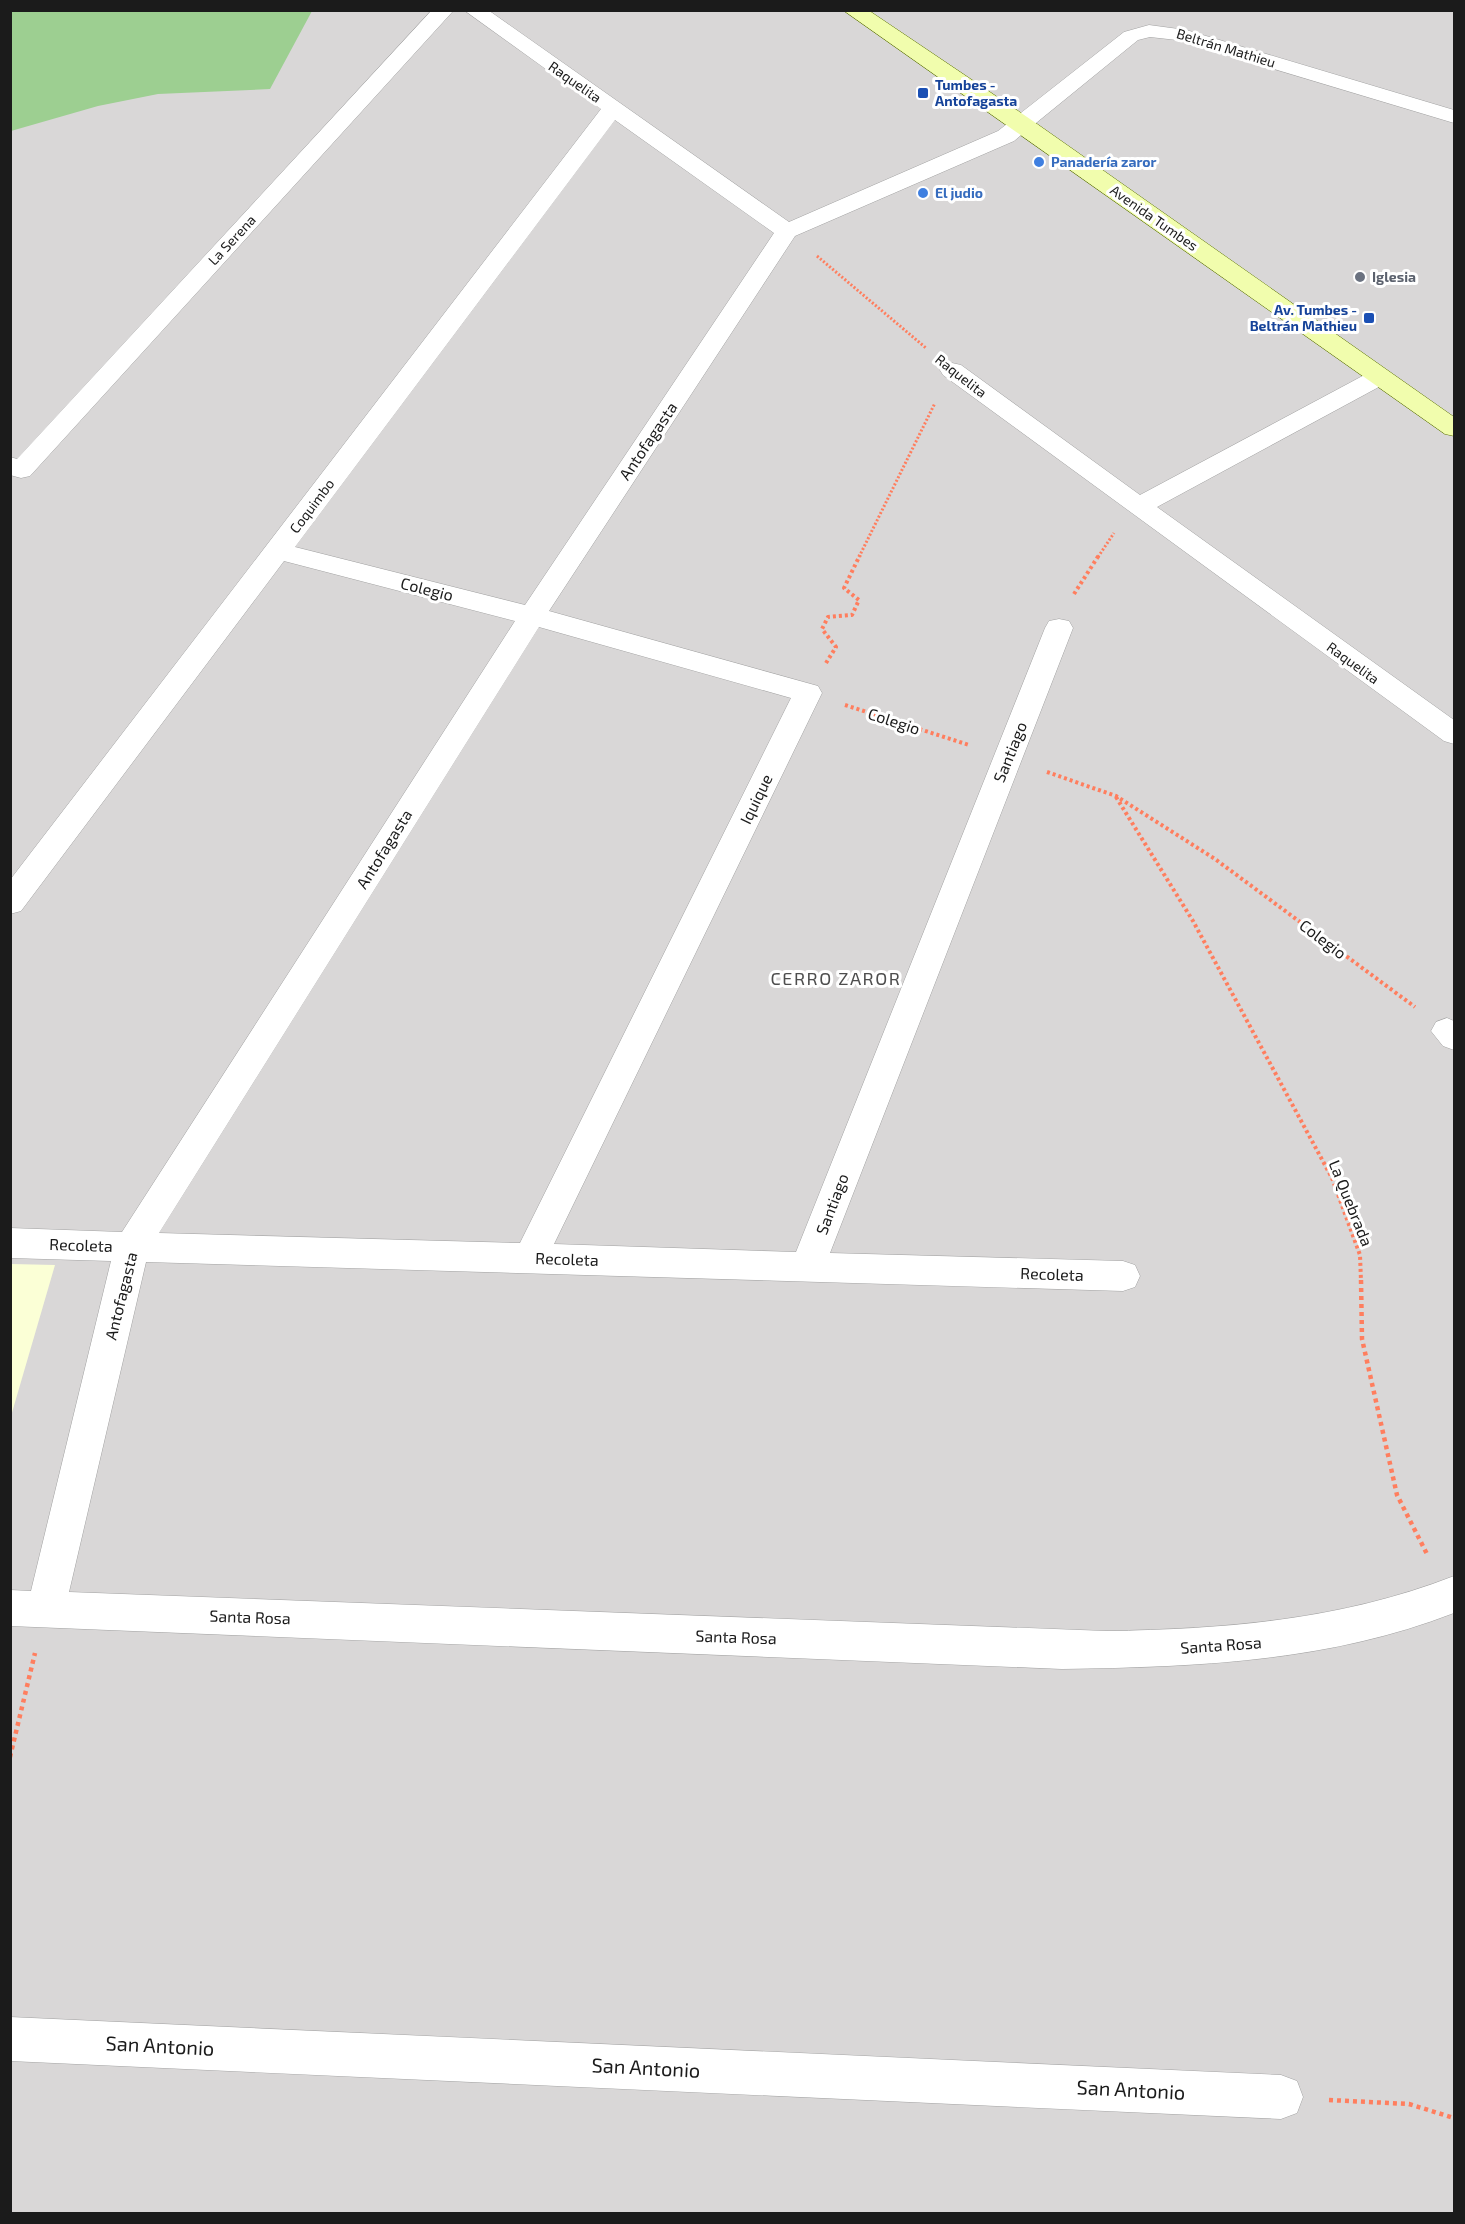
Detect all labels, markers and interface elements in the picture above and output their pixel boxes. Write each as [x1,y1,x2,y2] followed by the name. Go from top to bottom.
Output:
[1175,24,1278,71] street label: Beltrán Mathieu
[546,57,605,106] street label: Raquelita
[935,76,1017,109] place label: Tumbes - Antofagasta
[916,86,930,100] marker: Tumbes - Antofagasta
[1051,153,1157,170] place label: Panadería zaror
[1032,155,1046,169] marker: Panadería zaror
[1107,181,1201,254] street label: Avenida Tumbes
[935,184,983,201] place label: El judio
[916,186,930,200] marker: El judio
[204,211,259,268] street label: La Serena
[1372,268,1416,285] place label: Iglesia
[1353,270,1367,284] marker: Iglesia
[1250,301,1357,334] place label: Av. Tumbes - Beltrán Mathieu
[1362,311,1376,325] marker: Av. Tumbes - Beltrán Mathieu
[932,350,990,401] street label: Raquelita
[615,398,681,483] street label: Antofagasta
[286,475,338,536] street label: Coquimbo
[399,573,455,604] street label: Colegio
[1324,638,1383,687] street label: Raquelita
[866,703,923,738] street label: Colegio
[989,719,1030,785] street label: Santiago
[735,771,776,827] street label: Iquique
[352,806,415,892] street label: Antofagasta
[1296,915,1350,962] street label: Colegio
[771,967,901,989] district label: CERRO ZAROR
[1325,1157,1377,1249] street label: La Quebrada
[811,1171,852,1237] street label: Santiago
[49,1234,113,1255] street label: Recoleta
[535,1248,599,1269] street label: Recoleta
[100,1250,141,1342] street label: Antofagasta
[1020,1263,1084,1284] street label: Recoleta
[209,1606,291,1627] street label: Santa Rosa
[695,1626,777,1647] street label: Santa Rosa
[1180,1632,1262,1657] street label: Santa Rosa
[105,2030,215,2060] street label: San Antonio
[591,2052,701,2082] street label: San Antonio
[1076,2074,1186,2104] street label: San Antonio

